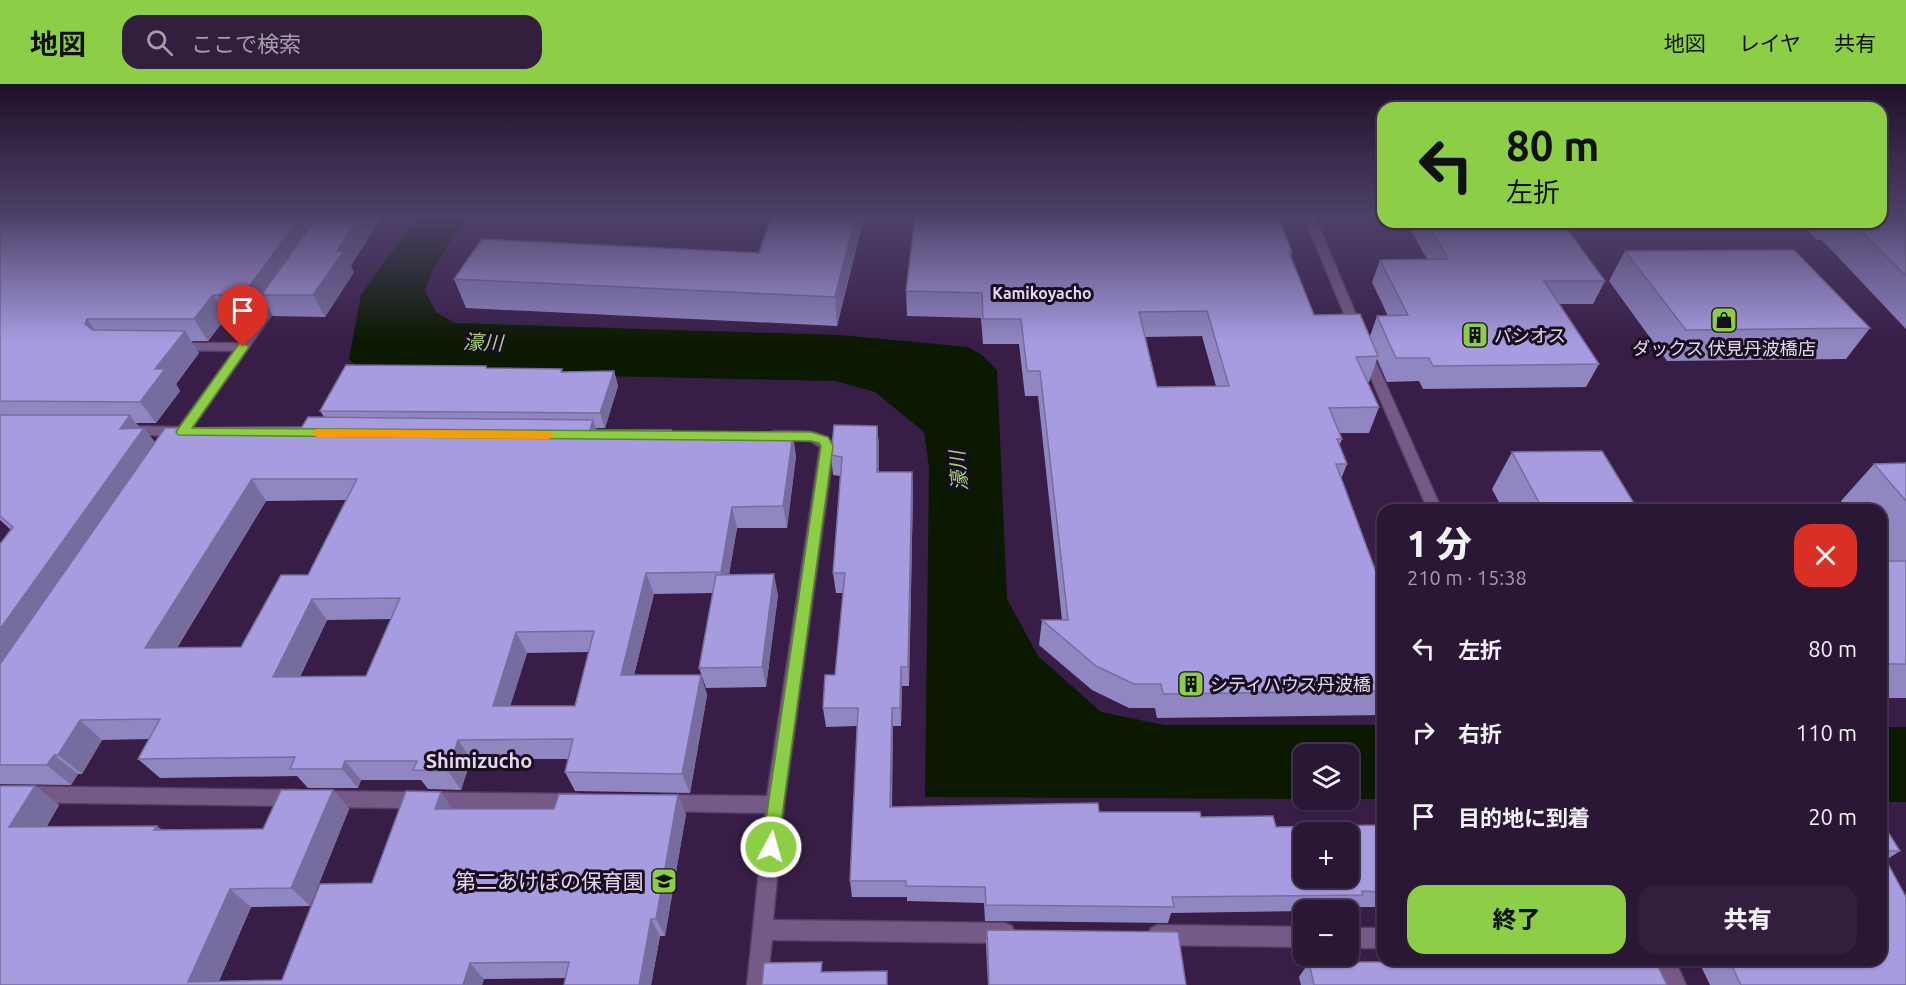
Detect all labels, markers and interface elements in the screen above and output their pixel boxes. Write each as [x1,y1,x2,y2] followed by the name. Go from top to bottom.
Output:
[122,15,542,69] search box
[143,26,176,59] icon: search
[30,28,86,59] text: 地図
[191,31,301,56] text: ここで検索
[1664,31,1706,55] text: 地図
[1739,31,1801,55] text: レイヤ
[1834,31,1876,55] text: 共有
[1506,122,1600,169] text: 80 m
[1407,126,1485,204] icon: left
[1506,177,1560,207] text: 左折
[992,284,1092,302] district label: Kamikoyacho
[217,285,268,347] pin
[226,294,259,327] icon: arrive
[1709,305,1739,335] shop icon: ダックス 伏見丹波橋店
[1460,320,1490,350] building icon: パシオス
[1494,325,1566,345] place label: パシオス
[463,330,505,354] water label: 濠川
[1632,338,1816,358] place label: ダックス 伏見丹波橋店
[945,448,971,492] water label: 濠川
[1407,523,1472,564] text: 1 分
[1794,524,1857,587] button: close
[1407,566,1527,589] text: 210 m · 15:38
[1407,632,1440,665] icon: left
[1808,636,1857,661] text: 80 m
[1458,637,1502,662] text: 左折
[1176,669,1206,699] building icon: シティハウス丹波橋
[1210,674,1371,694] place label: シティハウス丹波橋
[1407,716,1440,749] icon: right
[1796,720,1857,745] text: 110 m
[1458,721,1502,746] text: 右折
[1293,744,1359,966] map controls
[1293,744,1359,810] button: layers
[426,749,532,772] district label: Shimizucho
[1407,800,1440,833] icon: arrive
[1808,804,1857,829] text: 20 m
[1458,805,1590,830] text: 目的地に到着
[739,815,803,879] position arrow
[1293,822,1359,888] button: +
[649,866,679,896] school or university icon: 第二あけぼの保育園
[455,869,644,893] place label: 第二あけぼの保育園
[1407,885,1626,954] button: 終了
[1638,885,1857,954] button: 共有
[1293,900,1359,966] button: −

